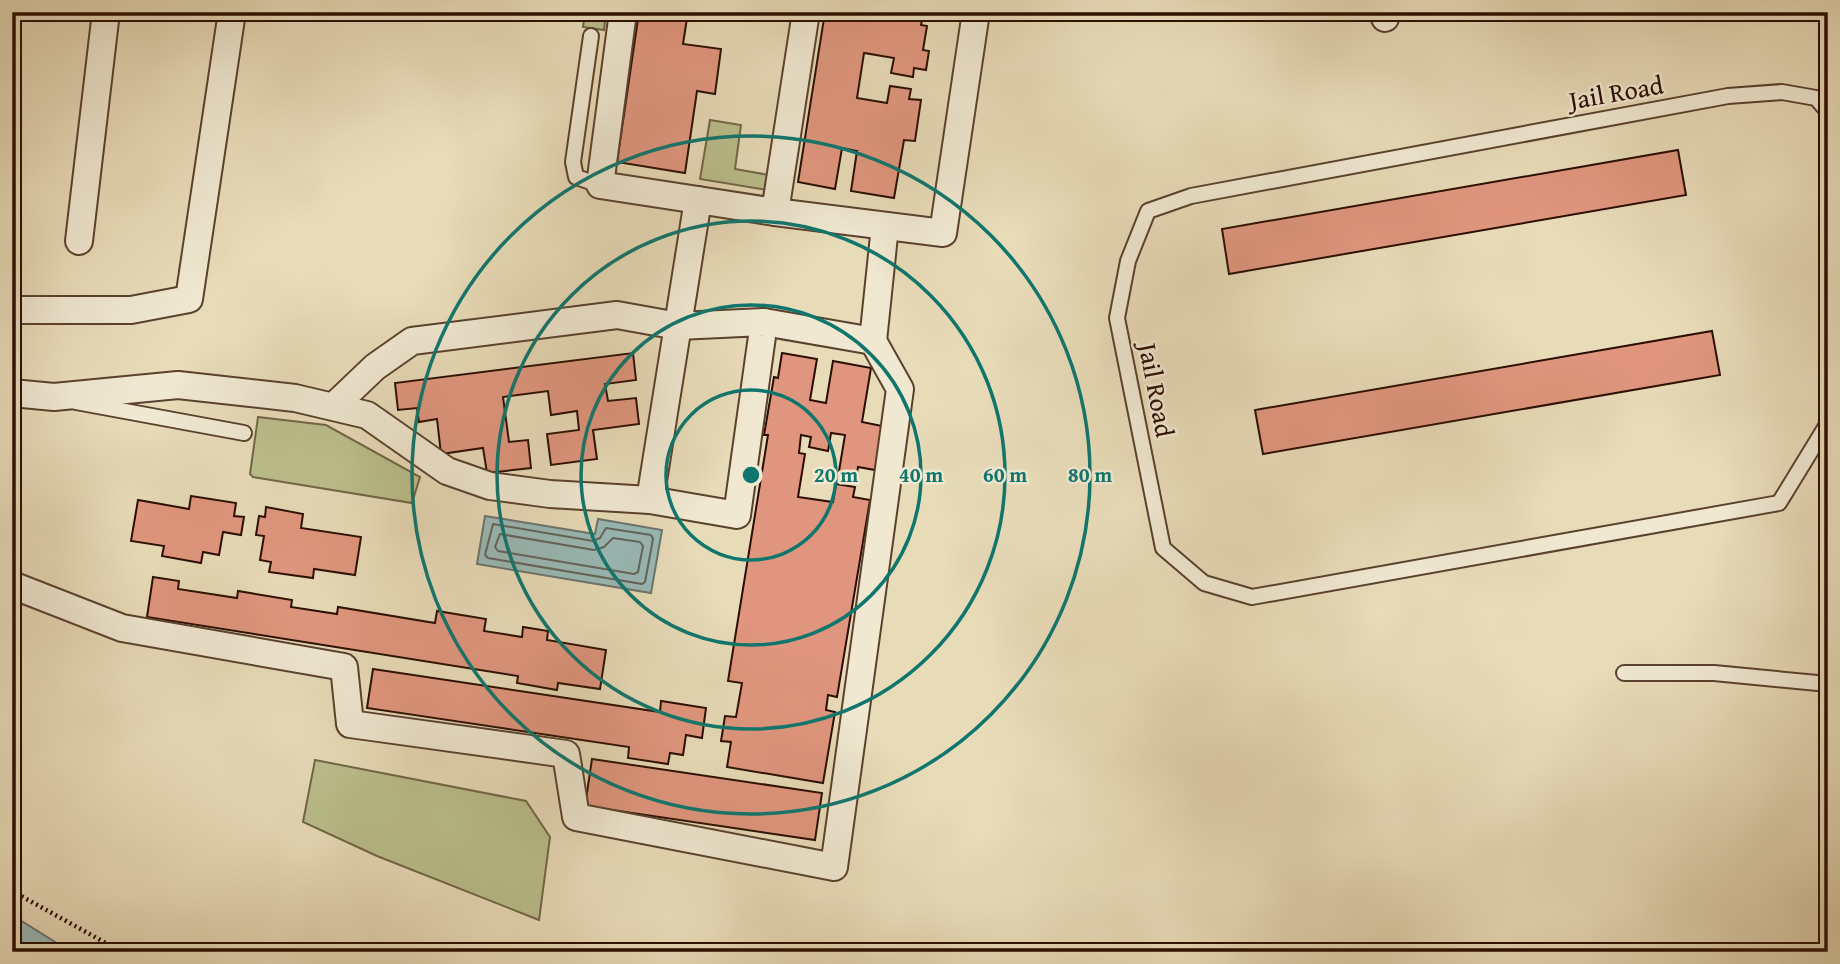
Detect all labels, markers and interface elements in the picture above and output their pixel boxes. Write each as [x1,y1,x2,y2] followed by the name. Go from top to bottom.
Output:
[1563,65,1666,120] street label: Jail Road
[1128,337,1185,441] street label: Jail Road
[814,459,858,490] text: 20 m
[899,459,943,490] text: 40 m
[983,459,1027,490] text: 60 m
[1068,459,1112,490] text: 80 m
[739,463,763,487] centre of rings

